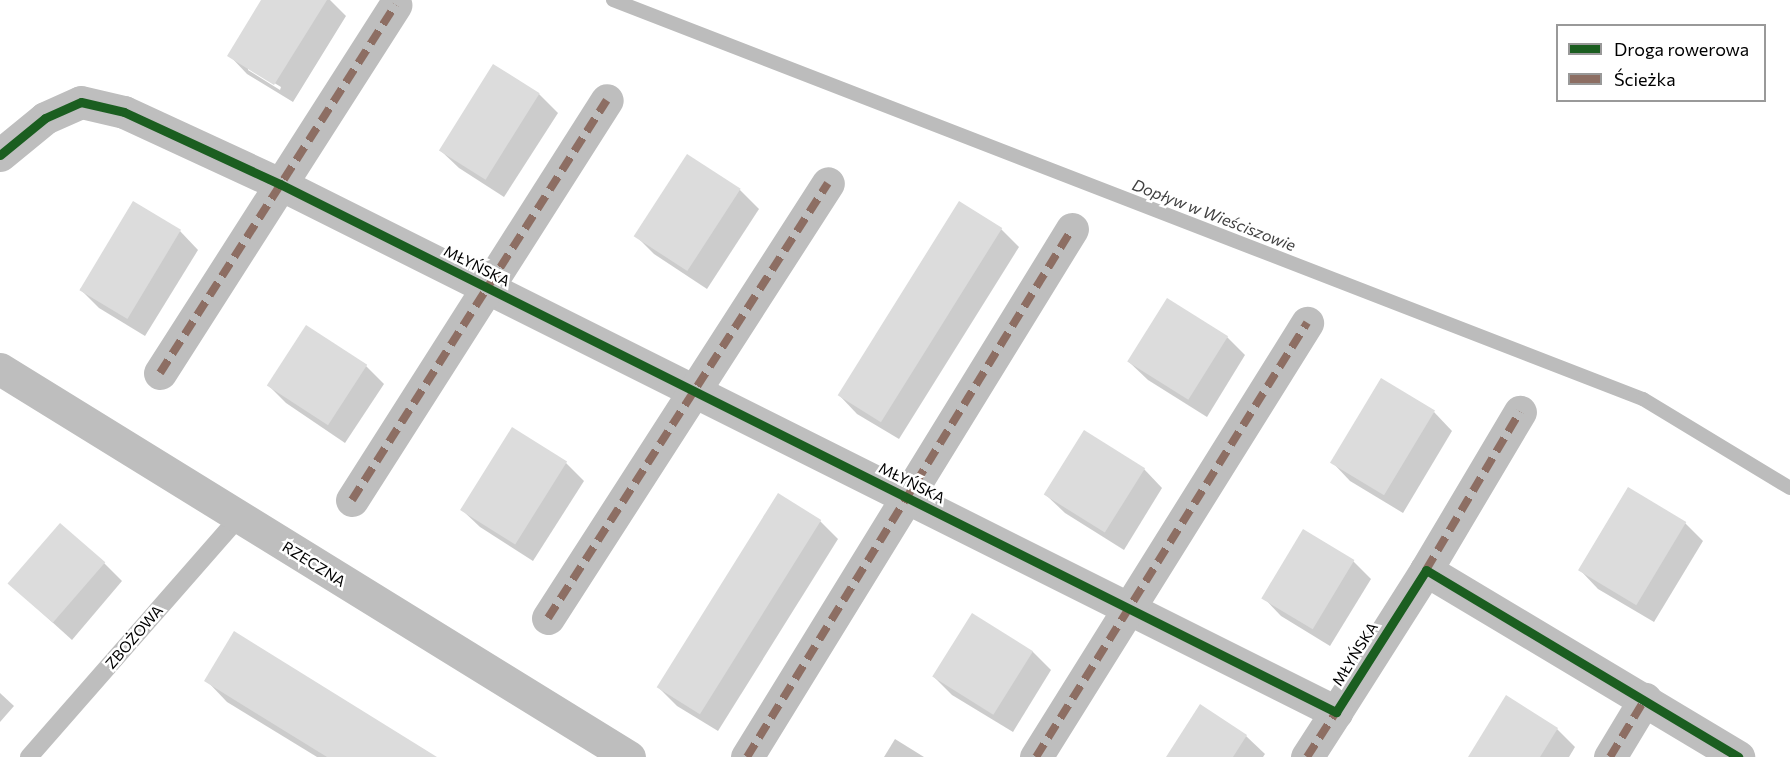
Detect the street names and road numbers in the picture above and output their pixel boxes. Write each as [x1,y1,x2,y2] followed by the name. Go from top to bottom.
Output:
[441,242,513,290] street label: MŁYŃSKA
[876,459,948,507] street label: MŁYŃSKA
[279,538,349,590] street label: RZECZNA
[102,602,166,672] street label: ZBOŻOWA
[1328,619,1382,689] street label: MŁYŃSKA

